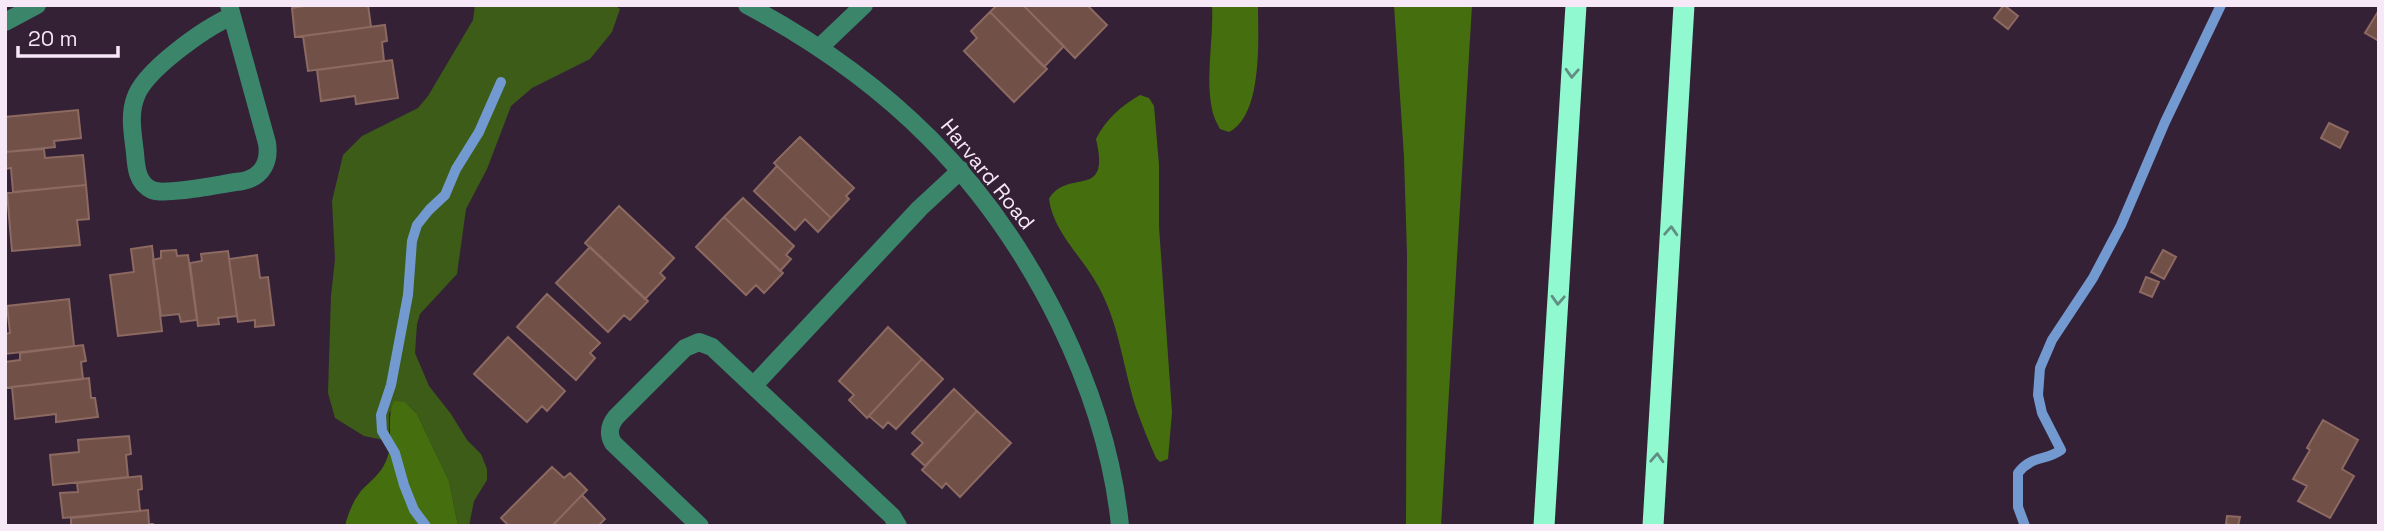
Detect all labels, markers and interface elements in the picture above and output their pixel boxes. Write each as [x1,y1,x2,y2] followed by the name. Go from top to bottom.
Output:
[18,14,117,58] scale bar
[28,25,78,52] text: 20 m
[1565,68,1580,79] one-way arrow
[935,113,1041,235] street label: Harvard Road
[1663,225,1678,236] one-way arrow
[1551,295,1566,306] one-way arrow
[1649,452,1664,463] one-way arrow

